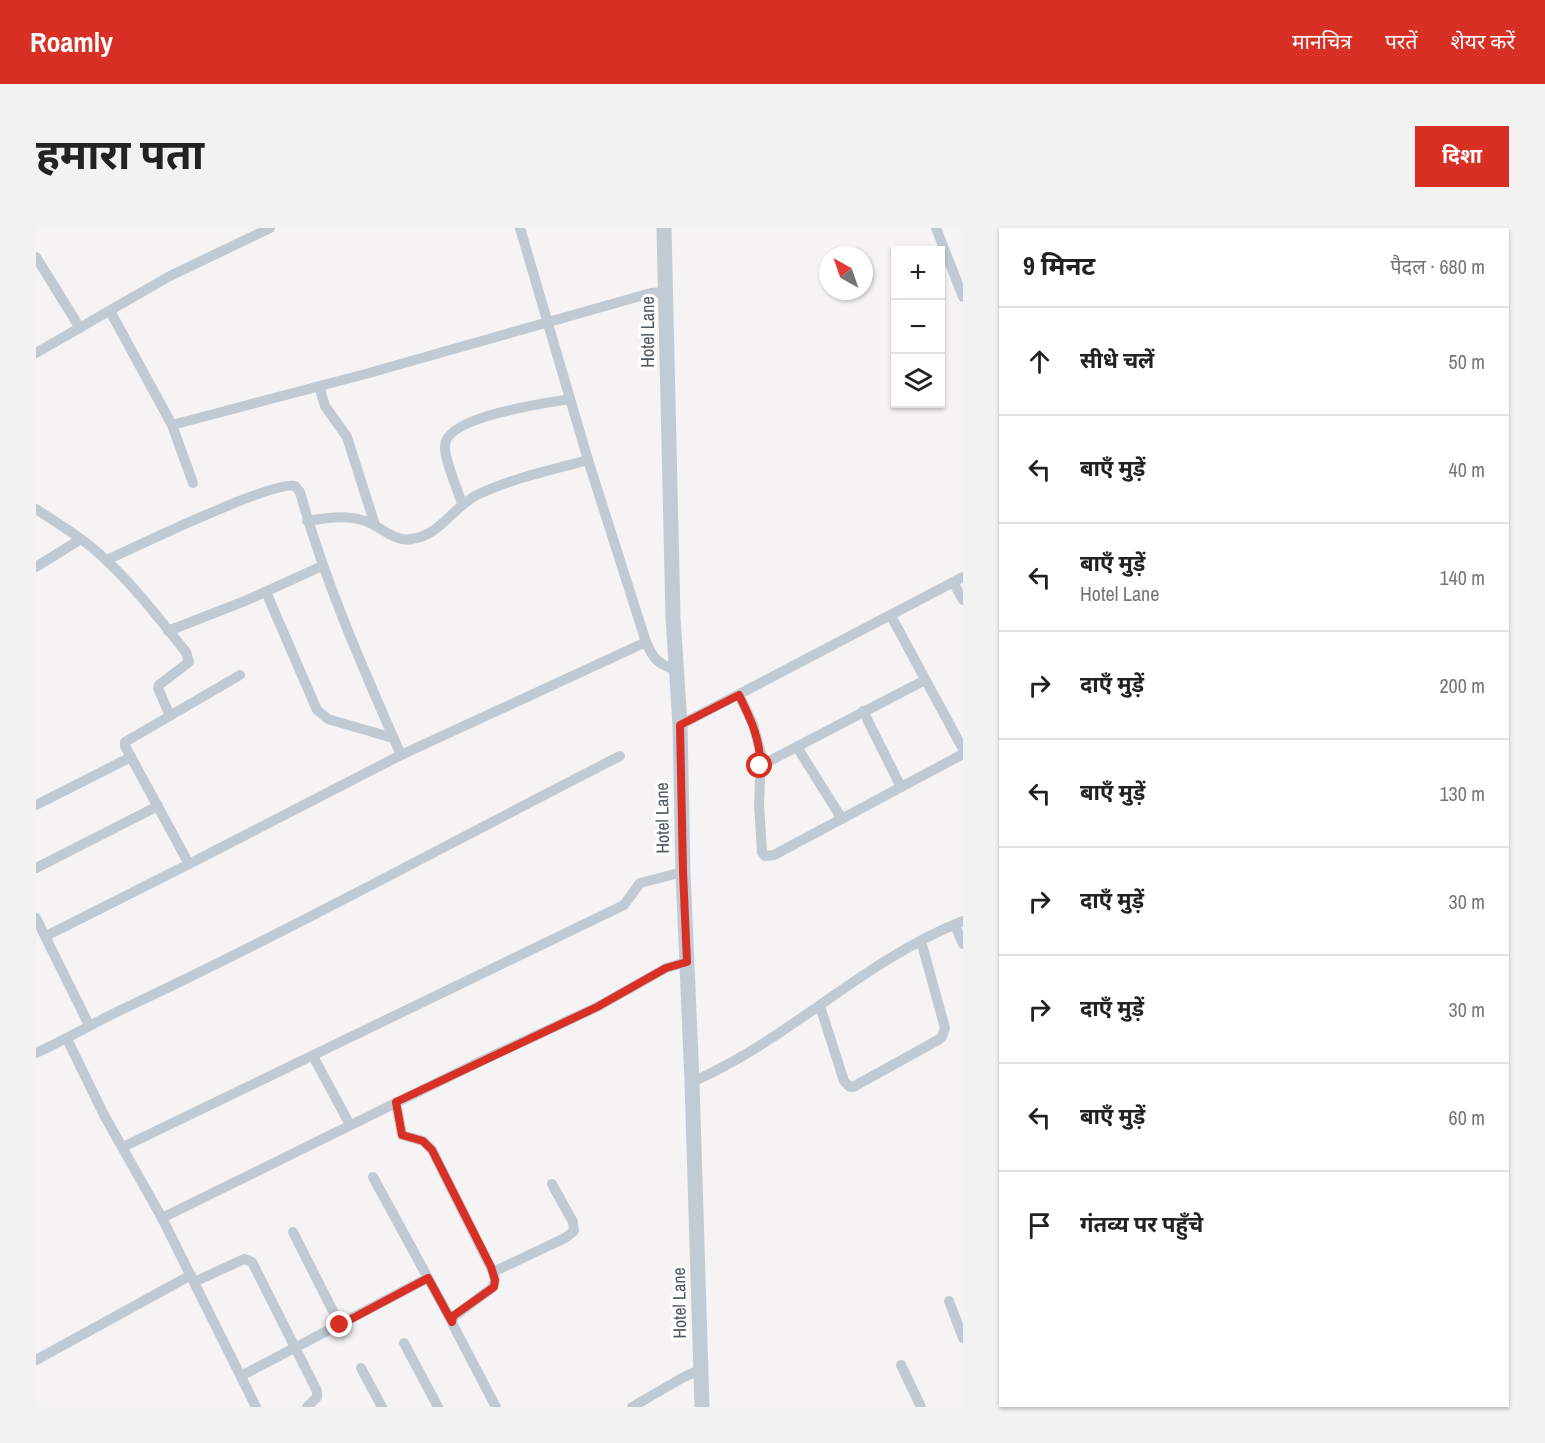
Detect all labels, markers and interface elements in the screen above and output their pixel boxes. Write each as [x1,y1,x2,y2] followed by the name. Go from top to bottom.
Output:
[30,23,113,61] text: Roamly
[1292,27,1352,56] text: मानचित्र
[1385,27,1417,56] text: परतें
[1450,27,1515,56] text: शेयर करें
[36,126,204,182] text: हमारा पता
[1415,126,1509,187] button: दिशा
[819,246,873,300] north arrow
[891,246,945,408] map controls
[891,246,945,300] button: +
[1023,248,1095,283] text: 9 मिनट
[1390,253,1485,280] text: पैदल · 680 m
[635,296,660,368] street label: Hotel Lane
[891,300,945,354] button: −
[1023,345,1056,378] icon: ahead
[1080,345,1154,375] text: सीधे चलें
[1449,348,1485,375] text: 50 m
[891,354,945,408] button: layers
[1023,453,1056,486] icon: left
[1080,453,1145,483] text: बाएँ मुड़ें
[1449,456,1485,483] text: 40 m
[1080,548,1145,578] text: बाएँ मुड़ें
[1023,561,1056,594] icon: left
[1439,564,1485,591] text: 140 m
[1080,580,1159,607] text: Hotel Lane
[1023,669,1056,702] icon: right
[1080,669,1144,699] text: दाएँ मुड़ें
[1439,672,1485,699] text: 200 m
[746,752,772,778] route start
[1023,777,1056,810] icon: left
[1080,777,1145,807] text: बाएँ मुड़ें
[1439,780,1485,807] text: 130 m
[649,782,675,854] street label: Hotel Lane
[1023,885,1056,918] icon: right
[1080,885,1144,915] text: दाएँ मुड़ें
[1449,888,1485,915] text: 30 m
[1023,993,1056,1026] icon: right
[1080,993,1144,1023] text: दाएँ मुड़ें
[1449,996,1485,1023] text: 30 m
[1023,1101,1056,1134] icon: left
[1080,1101,1145,1131] text: बाएँ मुड़ें
[1449,1104,1485,1131] text: 60 m
[1023,1209,1056,1242] icon: arrive
[1080,1209,1203,1239] text: गंतव्य पर पहुँचे
[666,1267,692,1339] street label: Hotel Lane
[326,1311,352,1337] route end

